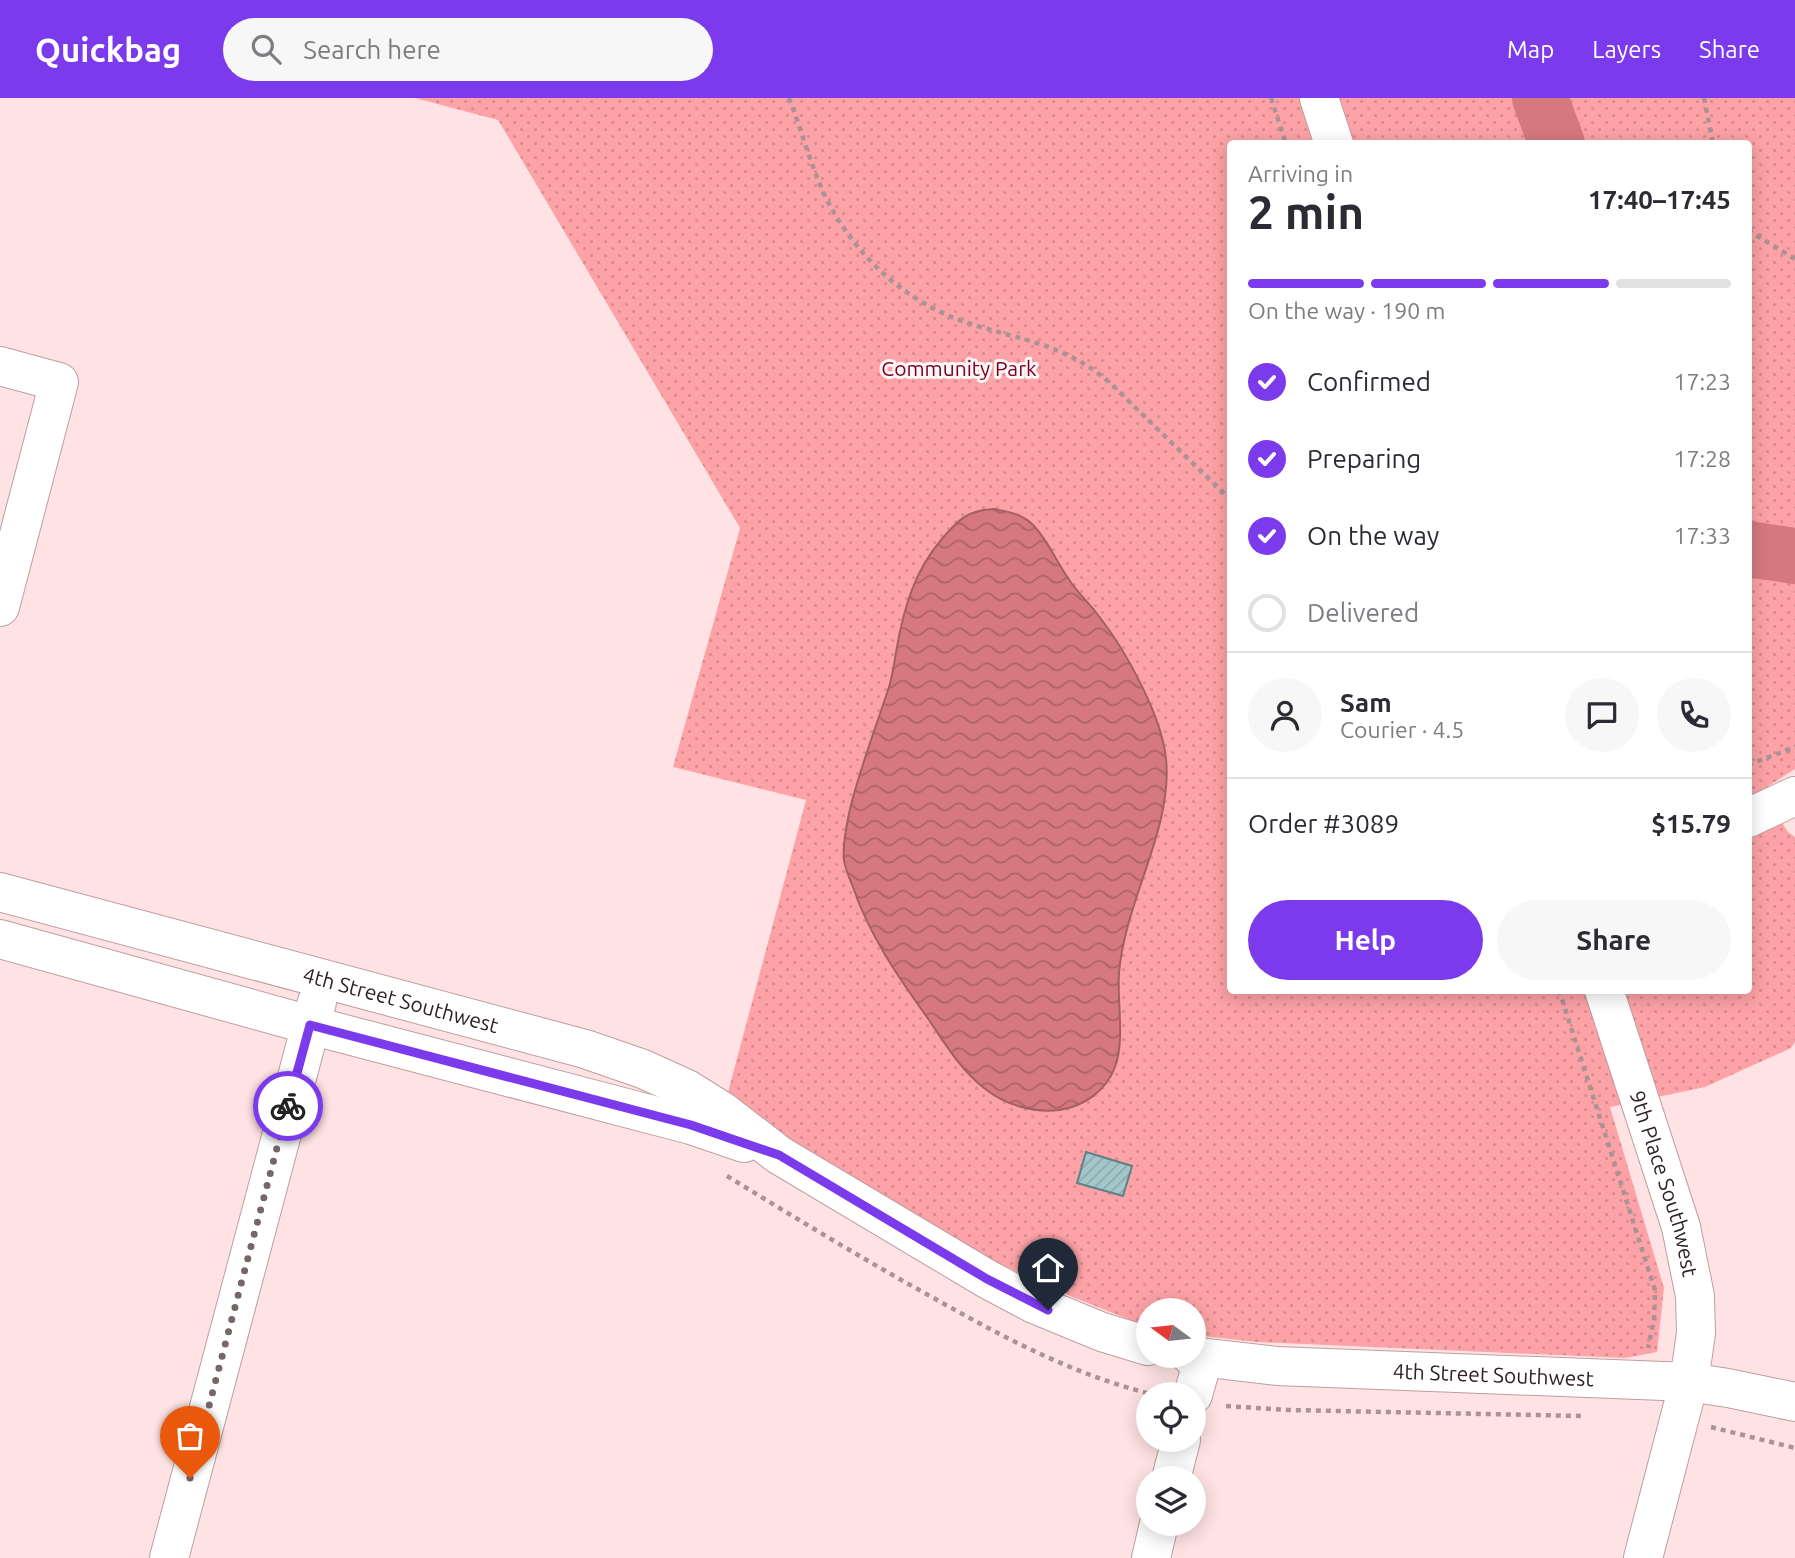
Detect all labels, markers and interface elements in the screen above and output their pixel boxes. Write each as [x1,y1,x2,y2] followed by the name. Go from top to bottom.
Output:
[223,18,713,81] search box
[247,30,285,68] icon: search
[35,31,181,68] text: Quickbag
[303,35,441,64] text: Search here
[1507,36,1554,63] text: Map
[1592,36,1661,63] text: Layers
[1699,36,1760,63] text: Share
[1248,161,1353,186] text: Arriving in
[1588,185,1731,214] text: 17:40–17:45
[1248,186,1364,238] text: 2 min
[1248,298,1445,323] text: On the way · 190 m
[881,356,1037,380] park label: Community Park
[1248,363,1286,401] icon: check
[1307,367,1431,396] text: Confirmed
[1673,369,1731,394] text: 17:23
[1248,440,1286,478] icon: check
[1307,444,1421,473] text: Preparing
[1673,446,1731,471] text: 17:28
[1248,517,1286,555] icon: check
[1307,521,1439,550] text: On the way
[1673,523,1731,548] text: 17:33
[1307,598,1419,627] text: Delivered
[1248,678,1322,752] button: person
[1565,678,1639,752] button: chat
[1657,678,1731,752] button: phone
[1340,688,1392,717] text: Sam
[1340,717,1464,742] text: Courier · 4.5
[1248,809,1399,838] text: Order #3089
[1651,809,1731,838] text: $15.79
[1248,900,1483,980] button: Help
[1497,900,1731,980] button: Share
[301,962,501,1037] street label: 4th Street Southwest
[253,1071,323,1141] courier
[269,1087,307,1125] icon: bike
[1626,1088,1703,1279] street label: 9th Place Southwest
[1018,1238,1078,1310] pin
[1029,1249,1067,1287] icon: home
[1136,1298,1206,1368] north arrow
[1136,1298,1206,1536] map controls
[1392,1359,1594,1390] street label: 4th Street Southwest
[1136,1382,1206,1452] button: locate
[160,1406,220,1478] pin
[171,1417,209,1455] icon: bag
[1136,1466,1206,1536] button: layers

